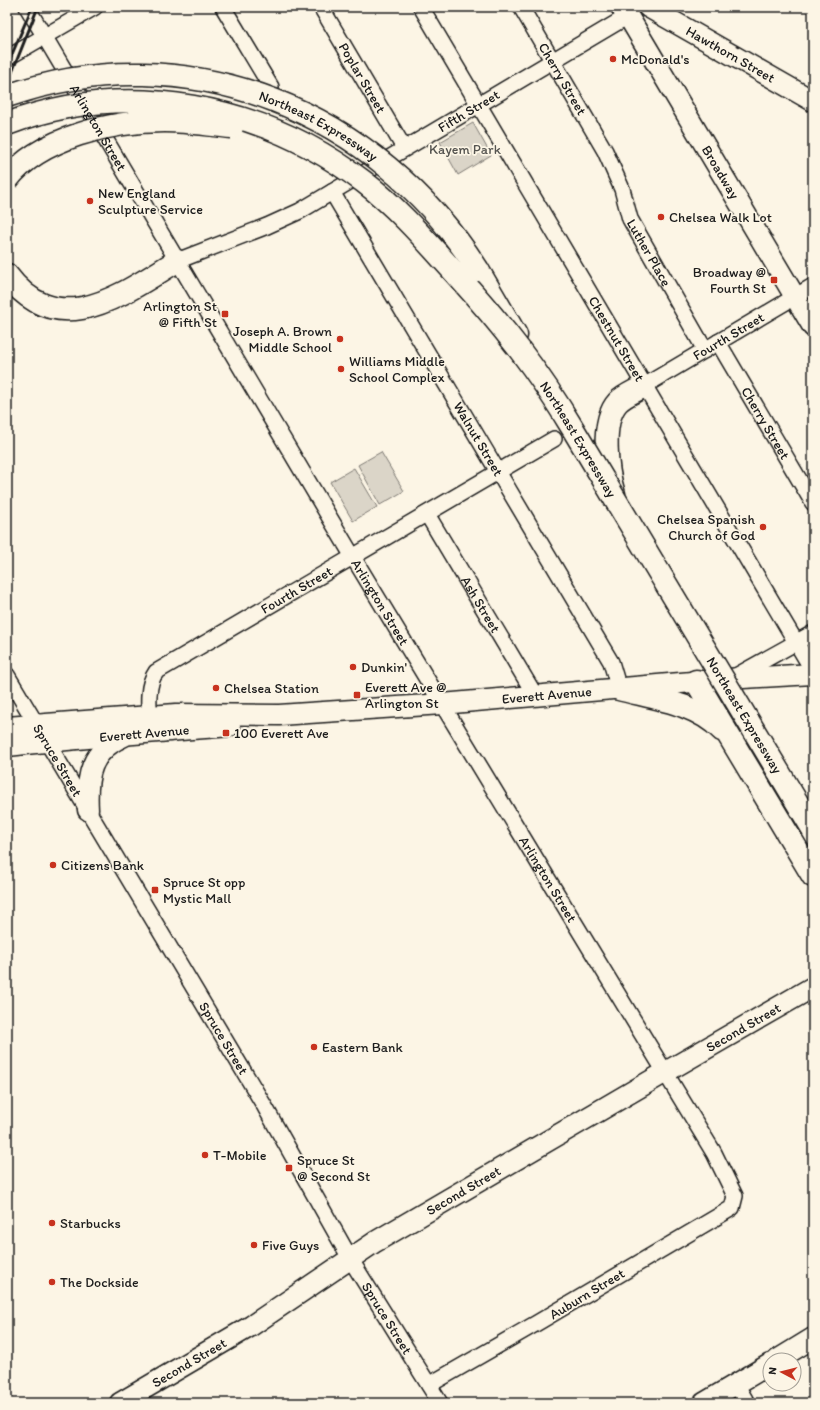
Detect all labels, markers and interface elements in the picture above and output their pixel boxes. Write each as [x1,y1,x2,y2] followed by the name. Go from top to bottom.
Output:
[683,22,778,86] street label: Hawthorn Street
[335,39,390,116] street label: Poplar Street
[535,39,591,118] street label: Cherry Street
[621,51,690,68] place label: McDonald's
[608,54,618,64] marker: McDonald's
[66,81,131,174] street label: Arlington Street
[435,86,503,136] street label: Fifth Street
[257,87,382,165] street label: Northeast Expressway
[429,141,502,158] park label: Kayem Park
[698,142,744,202] street label: Broadway
[98,185,203,218] place label: New England Sculpture Service
[85,196,95,206] marker: New England Sculpture Service
[669,209,772,226] place label: Chelsea Walk Lot
[656,212,666,222] marker: Chelsea Walk Lot
[623,216,675,289] street label: Luther Place
[693,264,766,297] place label: Broadway @ Fourth St
[769,275,779,285] marker: Broadway @ Fourth St
[585,293,648,384] street label: Chestnut Street
[143,298,217,331] place label: Arlington St @ Fifth St
[690,308,767,364] street label: Fourth Street
[220,309,230,319] marker: Arlington St @ Fifth St
[233,323,332,356] place label: Joseph A. Brown Middle School
[335,334,345,344] marker: Joseph A. Brown Middle School
[349,353,445,386] place label: Williams Middle School Complex
[336,364,346,374] marker: Williams Middle School Complex
[536,378,621,501] street label: Northeast Expressway
[738,384,794,462] street label: Cherry Street
[450,399,507,479] street label: Walnut Street
[657,511,755,544] place label: Chelsea Spanish Church of God
[758,522,768,532] marker: Chelsea Spanish Church of God
[348,556,413,648] street label: Arlington Street
[258,562,335,617] street label: Fourth Street
[457,573,504,635] street label: Ash Street
[703,654,786,777] street label: Northeast Expressway
[361,659,408,676] place label: Dunkin'
[348,662,358,672] marker: Dunkin'
[365,679,447,712] place label: Everett Ave @ Arlington St
[224,680,319,697] place label: Chelsea Station
[501,682,593,707] street label: Everett Avenue
[211,683,221,693] marker: Chelsea Station
[352,690,362,700] marker: Everett Ave @ Arlington St
[29,721,86,799] street label: Spruce Street
[99,721,190,745] street label: Everett Avenue
[234,725,329,742] place label: 100 Everett Ave
[221,728,231,738] marker: 100 Everett Ave
[516,833,581,925] street label: Arlington Street
[61,857,145,874] place label: Citizens Bank
[48,860,58,870] marker: Citizens Bank
[163,874,245,907] place label: Spruce St opp Mystic Mall
[150,885,160,895] marker: Spruce St opp Mystic Mall
[196,999,252,1078] street label: Spruce Street
[703,999,784,1056] street label: Second Street
[322,1039,404,1056] place label: Eastern Bank
[309,1042,319,1052] marker: Eastern Bank
[213,1147,267,1164] place label: T-Mobile
[200,1150,210,1160] marker: T-Mobile
[297,1152,370,1185] place label: Spruce St @ Second St
[423,1162,504,1219] street label: Second Street
[284,1163,294,1173] marker: Spruce St @ Second St
[60,1215,121,1232] place label: Starbucks
[47,1218,57,1228] marker: Starbucks
[262,1237,319,1254] place label: Five Guys
[249,1240,259,1250] marker: Five Guys
[546,1265,628,1323] street label: Auburn Street
[60,1274,139,1291] place label: The Dockside
[47,1277,57,1287] marker: The Dockside
[358,1279,416,1357] street label: Spruce Street
[149,1334,229,1391] street label: Second Street
[762,1352,802,1392] north arrow
[766,1366,779,1375] text: N

